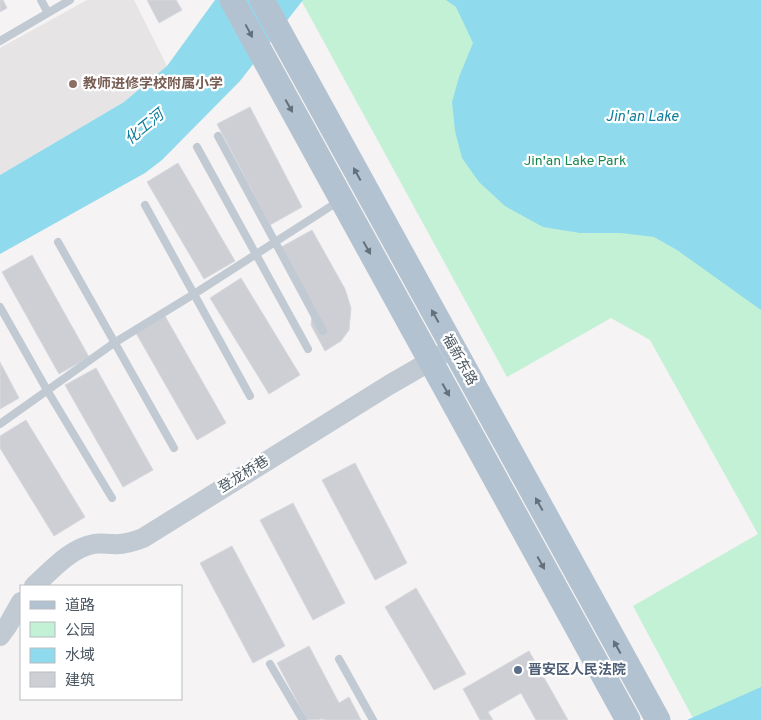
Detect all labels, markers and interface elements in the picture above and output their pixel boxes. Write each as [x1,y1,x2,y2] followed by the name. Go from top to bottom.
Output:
[245,24,253,39] one-way arrow
[83,75,223,93] place label: 教师进修学校附属小学
[67,78,79,90] marker: 教师进修学校附属小学
[285,99,294,112] one-way arrow
[122,105,171,150] water label: 化工河
[606,108,679,127] water label: Jin'an Lake
[524,153,626,170] park label: Jin'an Lake Park
[352,167,361,180] one-way arrow
[363,241,372,255] one-way arrow
[431,309,439,323] one-way arrow
[438,331,480,389] street label: 福新东路
[442,383,450,398] one-way arrow
[215,452,272,497] street label: 登龙桥巷
[535,497,543,512] one-way arrow
[537,556,545,571] one-way arrow
[20,585,182,700] legend
[65,597,95,616] text: 道路
[65,622,95,641] text: 公园
[613,640,622,653] one-way arrow
[65,647,95,666] text: 水域
[528,661,626,679] place label: 晋安区人民法院
[512,664,524,676] marker: 晋安区人民法院
[65,672,95,691] text: 建筑

